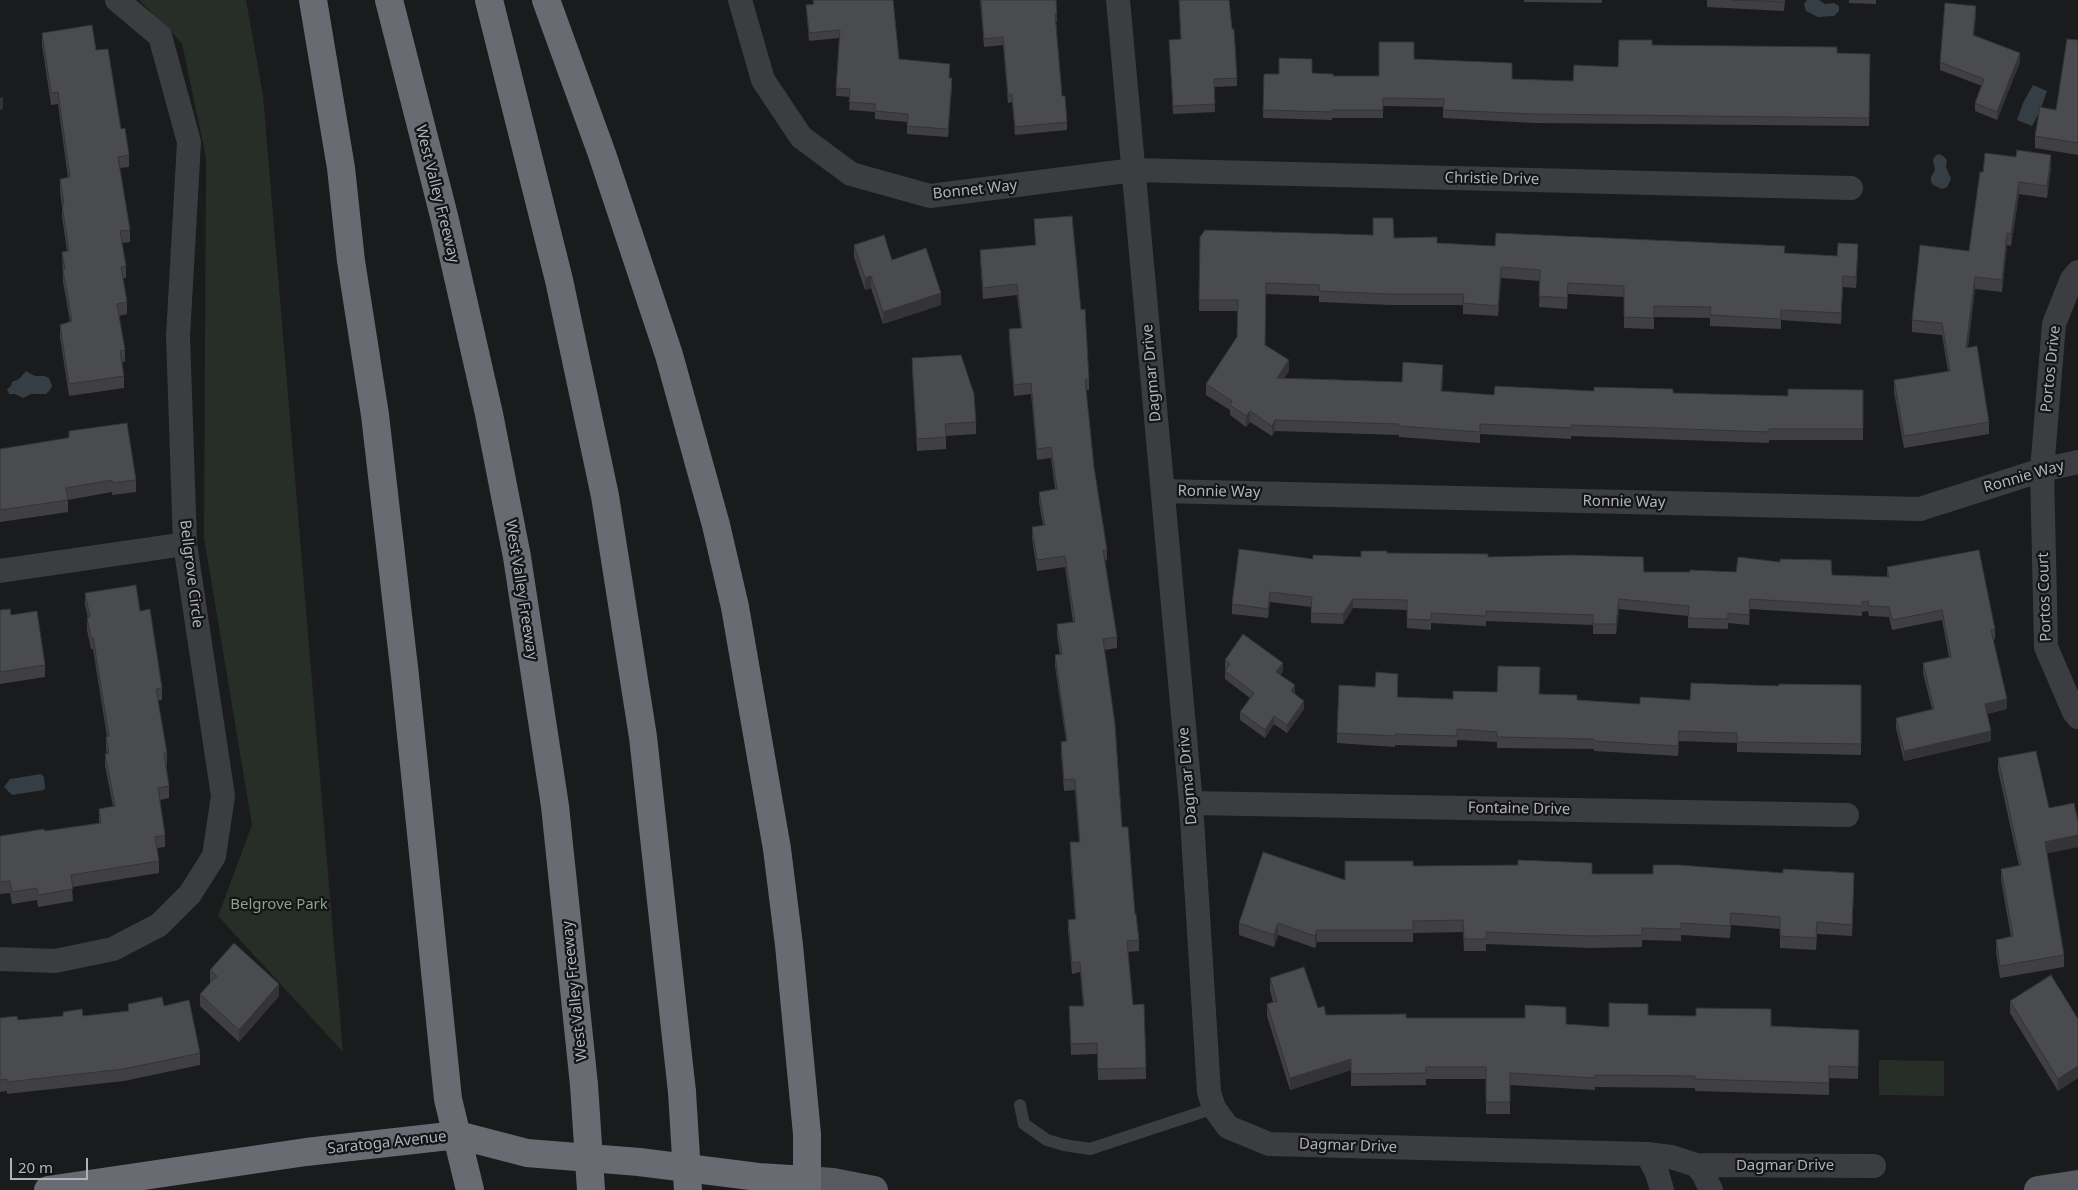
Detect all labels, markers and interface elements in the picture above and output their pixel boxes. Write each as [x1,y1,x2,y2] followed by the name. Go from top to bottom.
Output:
[411,123,463,265] street label: West Valley Freeway
[1444,169,1540,189] street label: Christie Drive
[932,177,1018,203] street label: Bonnet Way
[1139,323,1165,423] street label: Dagmar Drive
[2038,325,2064,413] street label: Portos Drive
[1982,457,2066,497] street label: Ronnie Way
[1177,482,1261,502] street label: Ronnie Way
[1582,492,1666,512] street label: Ronnie Way
[175,519,207,629] street label: Bellgrove Circle
[501,519,541,661] street label: West Valley Freeway
[2034,552,2056,642] street label: Portos Court
[1175,726,1201,826] street label: Dagmar Drive
[1468,799,1570,819] street label: Fontaine Drive
[230,896,328,914] park label: Belgrove Park
[559,920,591,1062] street label: West Valley Freeway
[327,1128,447,1158] street label: Saratoga Avenue
[1299,1135,1397,1157] street label: Dagmar Drive
[12,1148,90,1180] scale bar
[18,1157,53,1177] text: 20 m
[1736,1157,1834,1175] street label: Dagmar Drive

